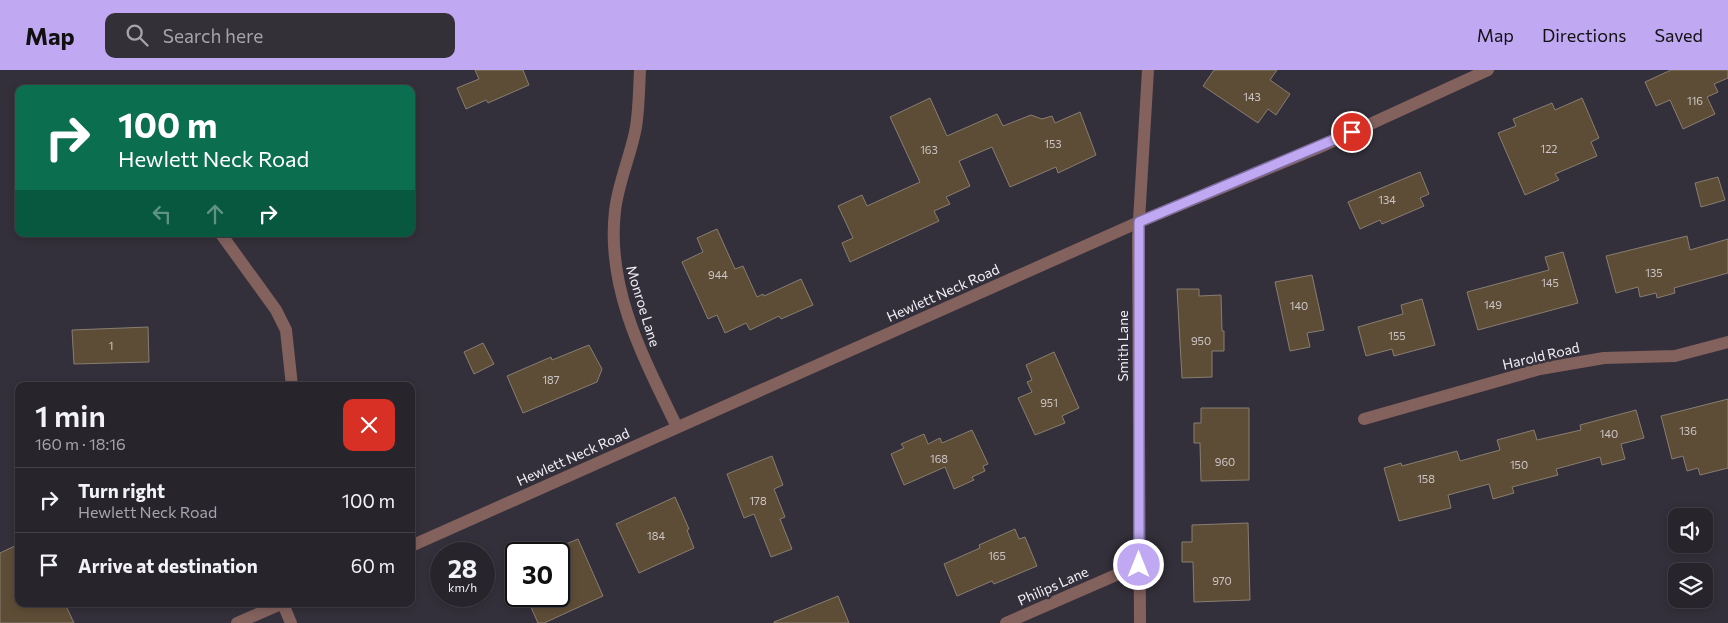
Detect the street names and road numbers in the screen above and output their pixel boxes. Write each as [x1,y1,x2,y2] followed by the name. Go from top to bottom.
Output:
[884,260,1002,325] street label: Hewlett Neck Road
[623,263,664,349] street label: Monroe Lane
[1114,310,1131,382] street label: Smith Lane
[1501,338,1581,373] street label: Harold Road
[514,424,632,489] street label: Hewlett Neck Road
[1015,562,1091,609] street label: Philips Lane

